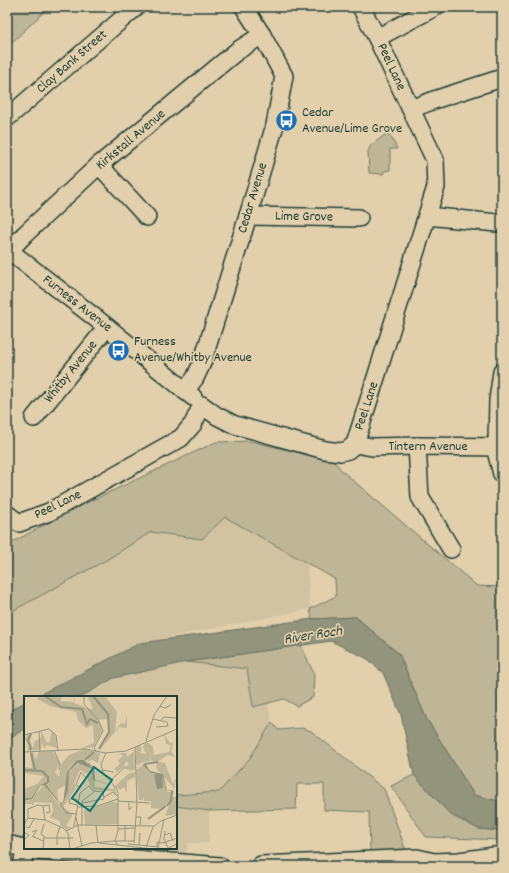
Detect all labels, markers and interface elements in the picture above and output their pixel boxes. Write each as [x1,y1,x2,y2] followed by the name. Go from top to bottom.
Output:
[32,25,112,99] street label: Clay Bank Street
[371,40,411,94] street label: Peel Lane
[302,103,402,139] place label: Cedar Avenue/Lime Grove
[92,105,170,175] street label: Kirkstall Avenue
[273,108,299,134] bus stop icon: Cedar Avenue/Lime Grove
[233,160,273,236] street label: Cedar Avenue
[275,206,333,228] street label: Lime Grove
[38,270,116,338] street label: Furness Avenue
[134,332,252,368] place label: Furness Avenue/Whitby Avenue
[39,336,103,408] street label: Whitby Avenue
[106,337,132,363] bus stop icon: Furness Avenue/Whitby Avenue
[350,379,384,433] street label: Peel Lane
[388,437,468,457] street label: Tintern Avenue
[31,485,85,525] street label: Peel Lane
[282,620,345,651] water label: River Roch
[24,696,177,849] inset map

